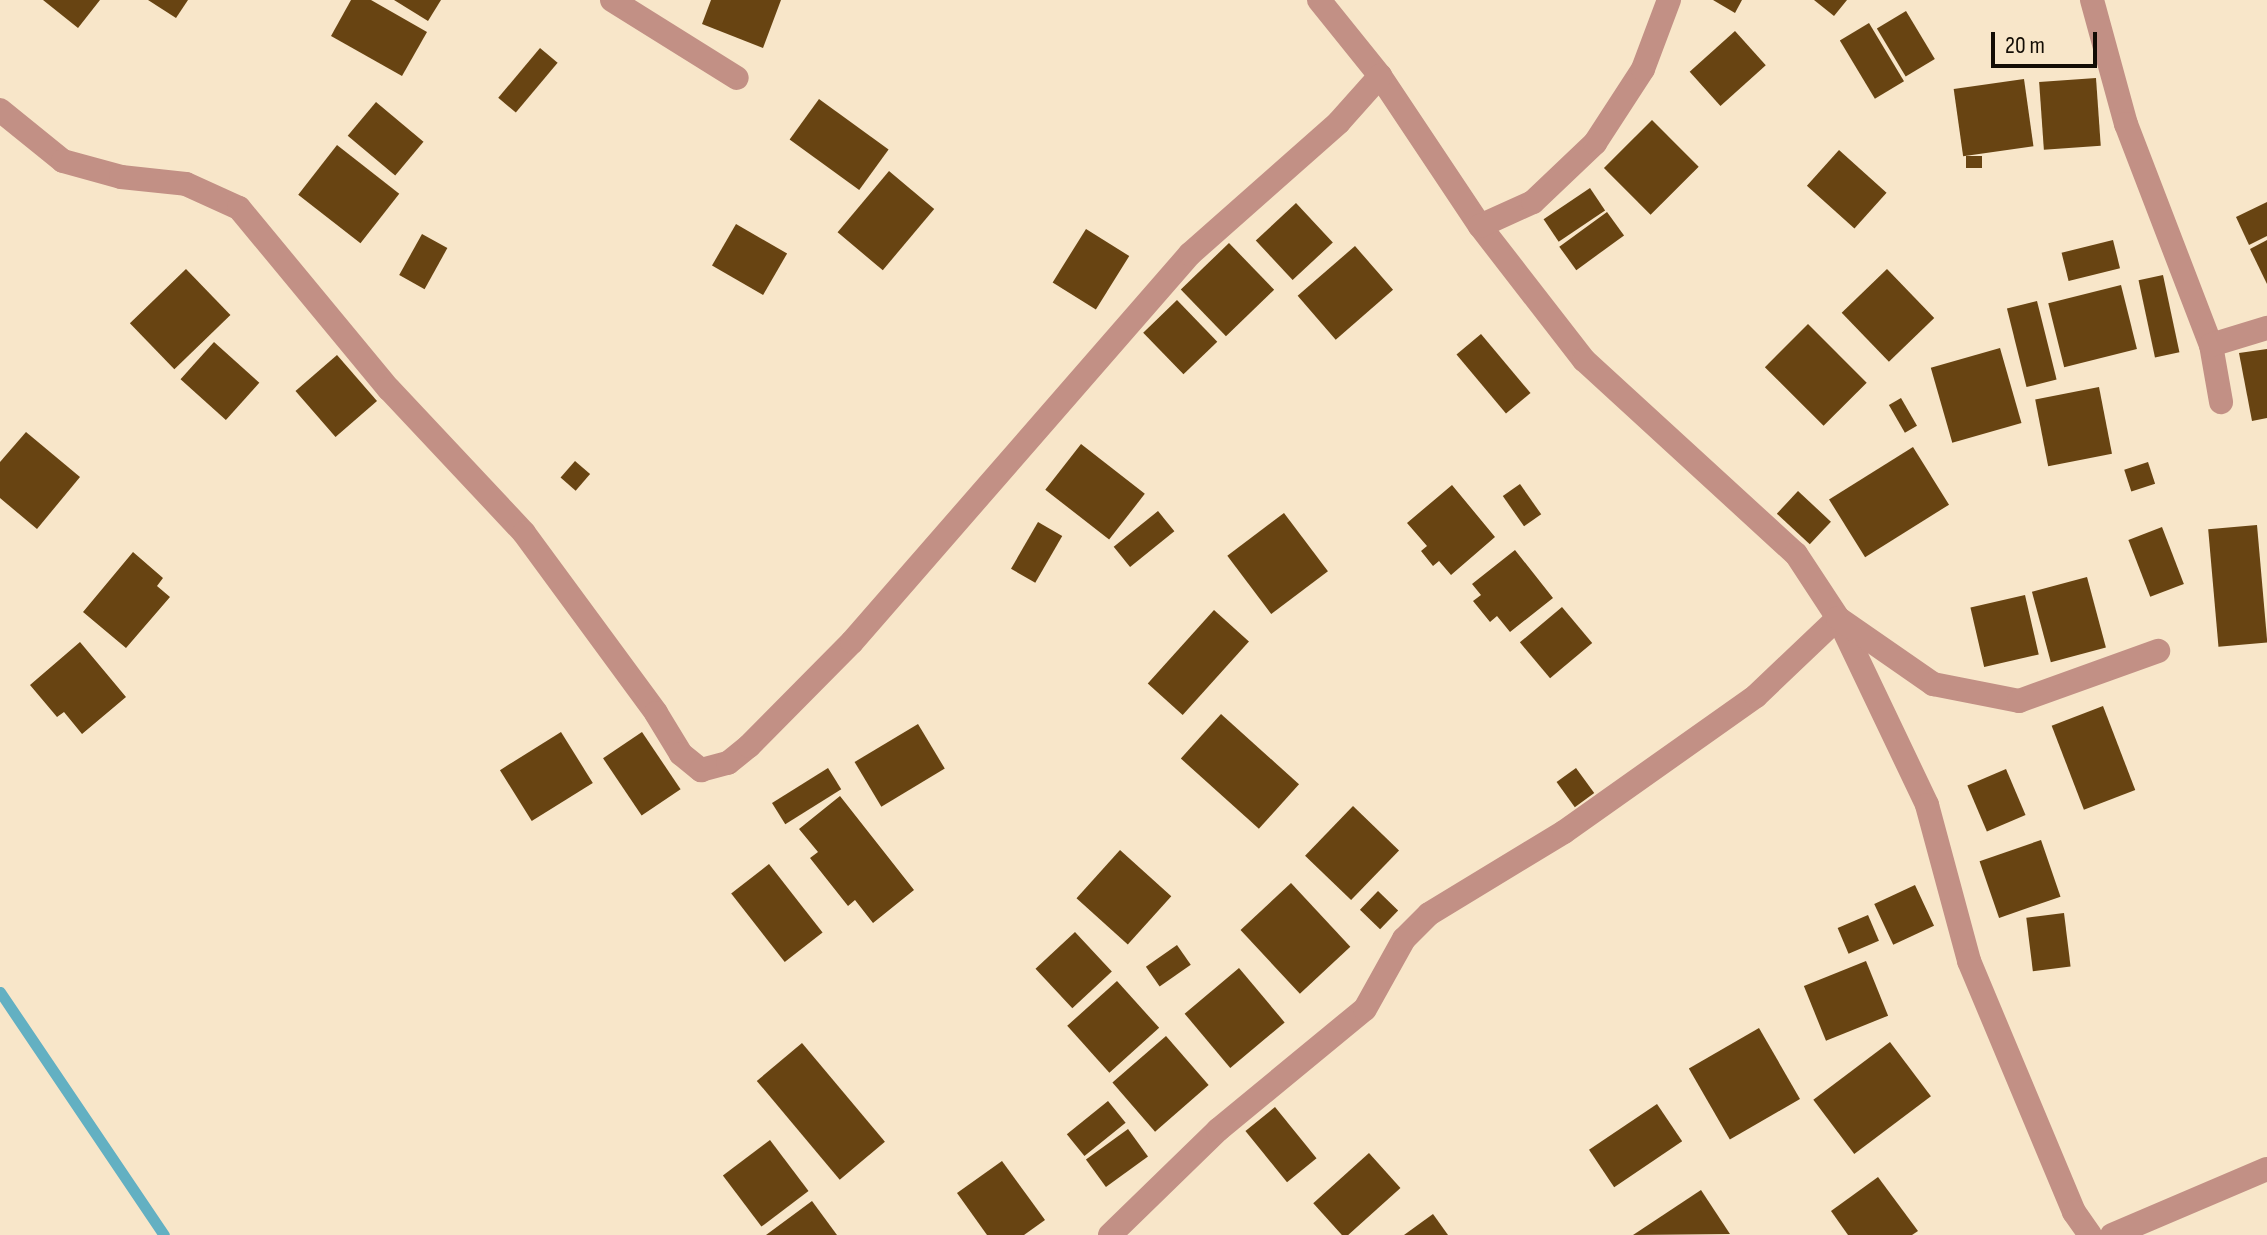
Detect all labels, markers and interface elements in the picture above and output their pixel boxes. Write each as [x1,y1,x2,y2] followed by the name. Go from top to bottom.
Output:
[1995,16,2101,66] scale bar
[2005,31,2045,60] text: 20 m

